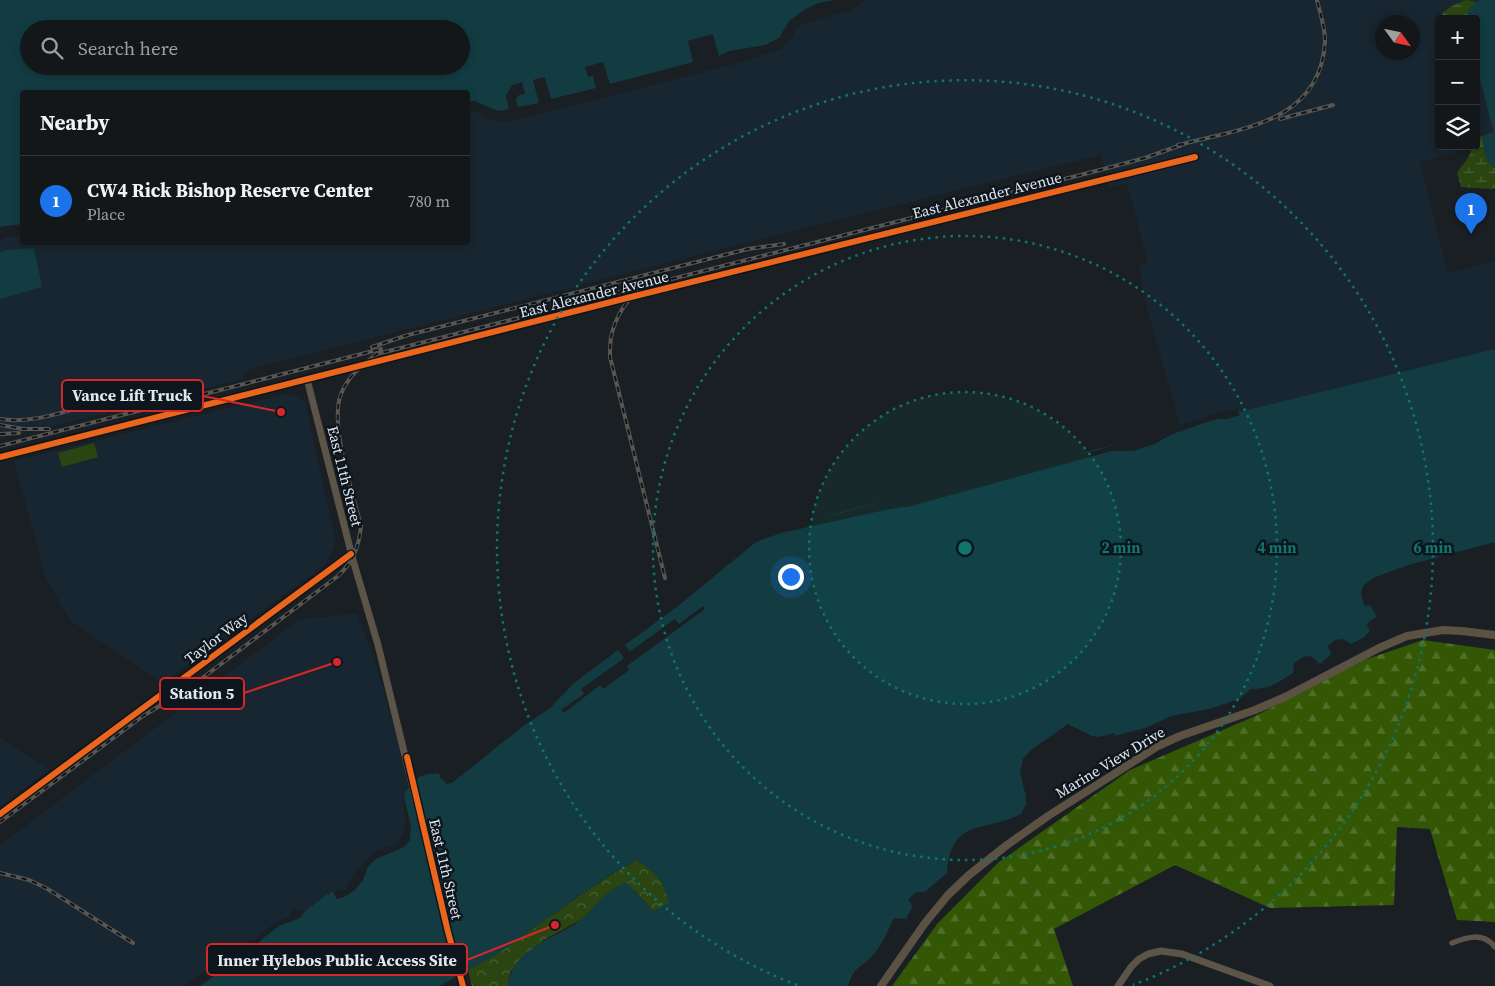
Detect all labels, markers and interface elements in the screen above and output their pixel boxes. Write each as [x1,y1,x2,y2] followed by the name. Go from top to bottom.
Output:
[1375,15,1420,60] north arrow
[1435,15,1480,150] map controls
[1435,15,1480,60] button: +
[20,20,470,75] search box
[38,34,66,62] icon: search
[78,35,178,61] text: Search here
[1435,60,1480,105] button: −
[1435,105,1480,150] button: layers
[40,108,110,137] text: Nearby
[910,166,1064,224] street label: East Alexander Avenue
[87,177,373,203] text: CW4 Rick Bishop Reserve Center
[52,190,60,212] text: 1
[408,190,450,212] text: 780 m
[1455,193,1487,234] pin: 1
[87,203,125,225] text: Place
[517,265,671,323] street label: East Alexander Avenue
[62,380,203,411] callout: Vance Lift Truck
[72,384,192,406] text: Vance Lift Truck
[322,424,368,528] street label: East 11th Street
[1102,537,1140,558] text: 2 min
[1258,537,1296,558] text: 4 min
[1414,537,1452,558] text: 6 min
[956,539,974,557] centre of rings
[778,564,804,590] your location
[180,607,252,669] street label: Taylor Way
[160,678,244,709] callout: Station 5
[170,682,235,704] text: Station 5
[1051,721,1169,803] street label: Marine View Drive
[424,817,468,922] street label: East 11th Street
[207,944,467,975] callout: Inner Hylebos Public Access Site
[217,949,457,971] text: Inner Hylebos Public Access Site

